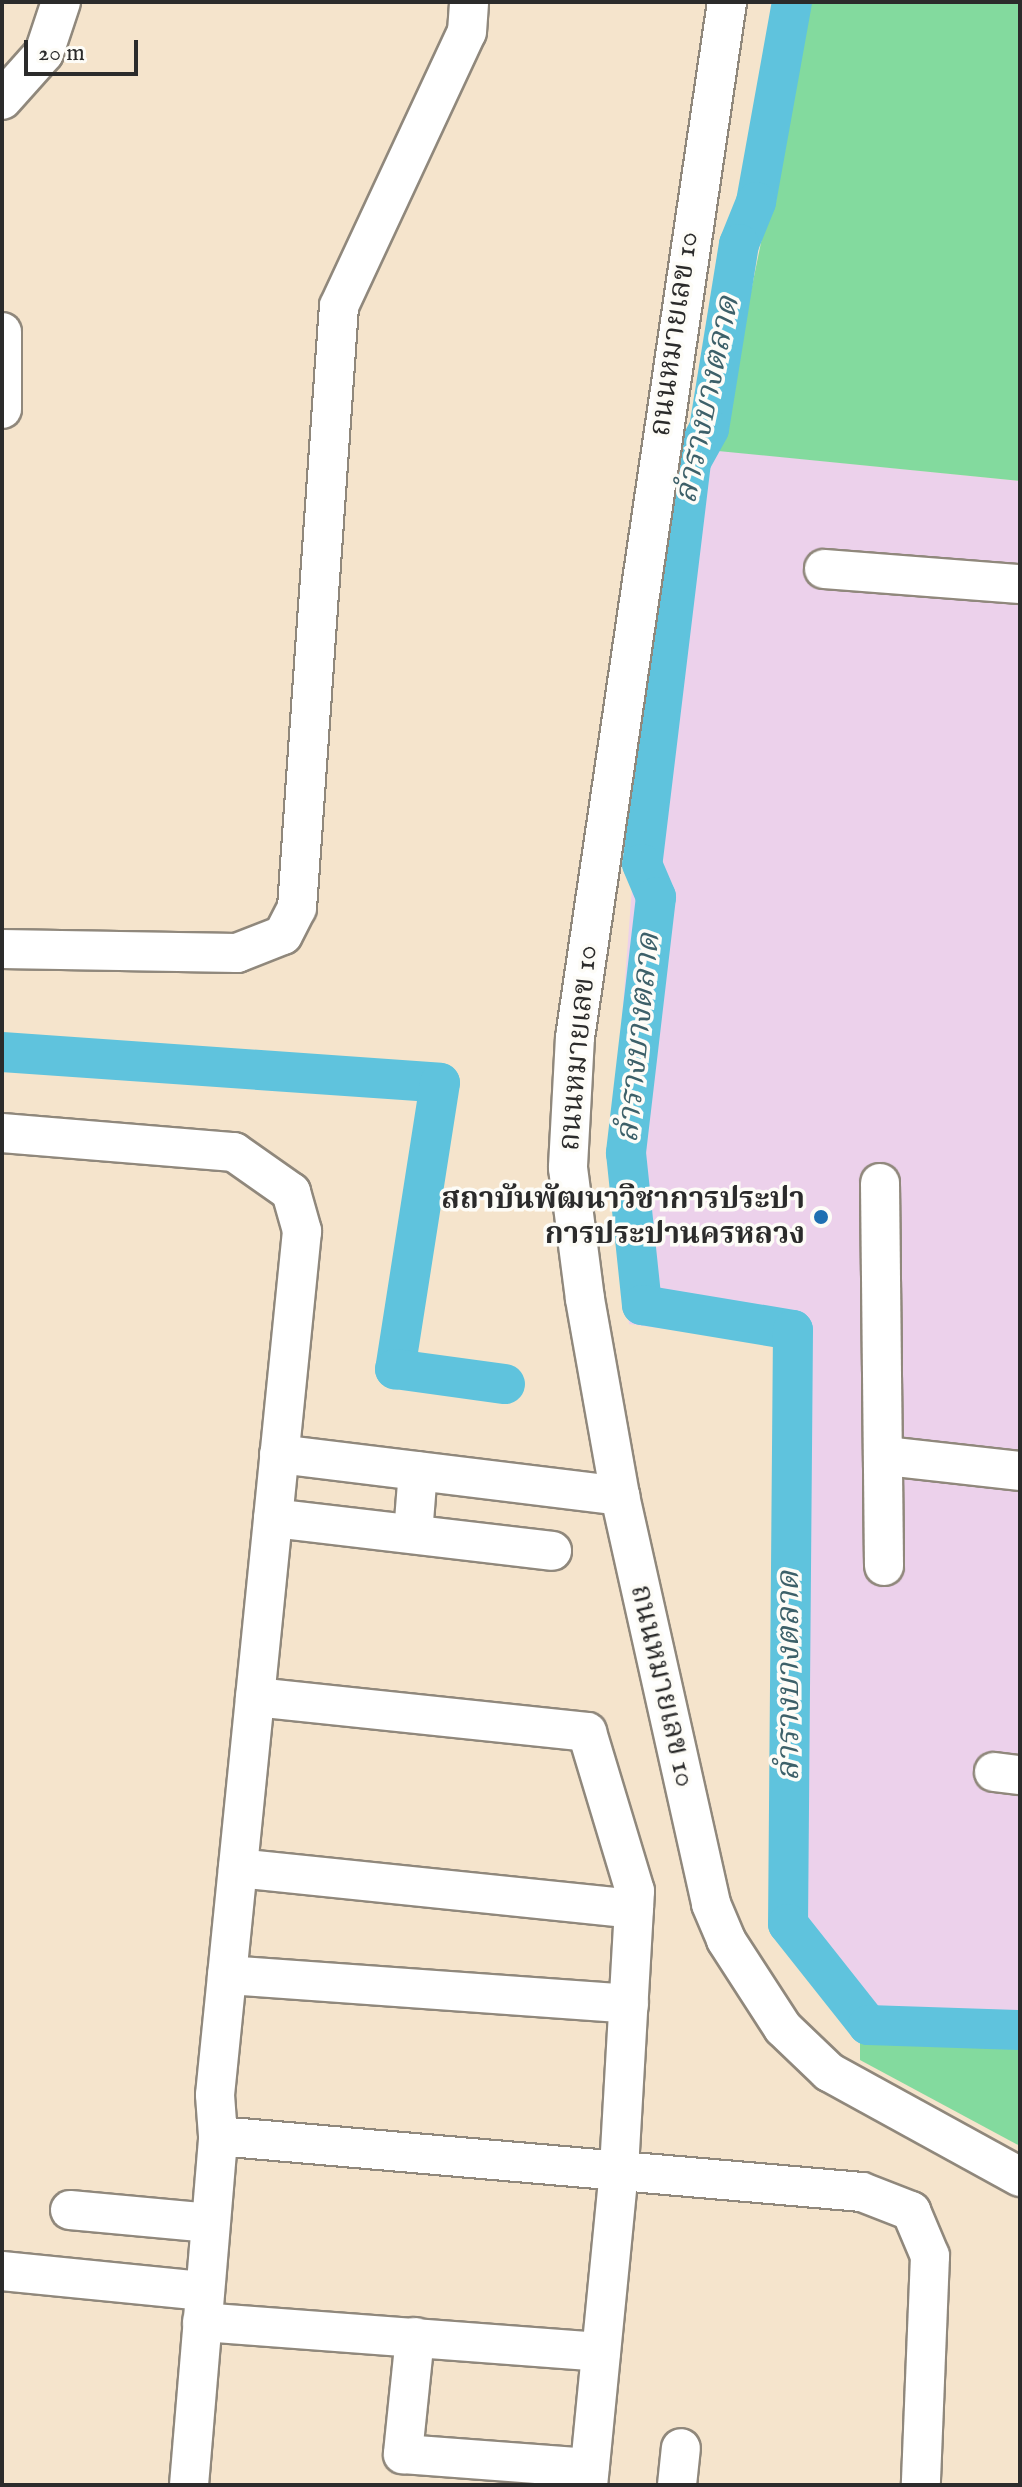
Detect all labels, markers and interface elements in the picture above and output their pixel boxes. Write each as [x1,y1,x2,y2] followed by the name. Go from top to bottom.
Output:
[28,24,142,74] scale bar
[38,38,85,69] text: 20 m
[643,229,707,439] street label: ถนนหมายเลข 10
[668,293,750,507] water label: ลำรางบางตลาด
[610,931,670,1145] water label: ลำรางบางตลาด
[552,944,606,1152] street label: ถนนหมายเลข 10
[441,1182,805,1252] place label: สถาบันพัฒนาวิชาการประปา การประปานครหลวง
[812,1208,830,1226] marker: สถาบันพัฒนาวิชาการประปา การประปานครหลวง
[771,1571,809,1781] water label: ลำรางบางตลาด
[621,1581,703,1791] street label: ถนนหมายเลข 10

